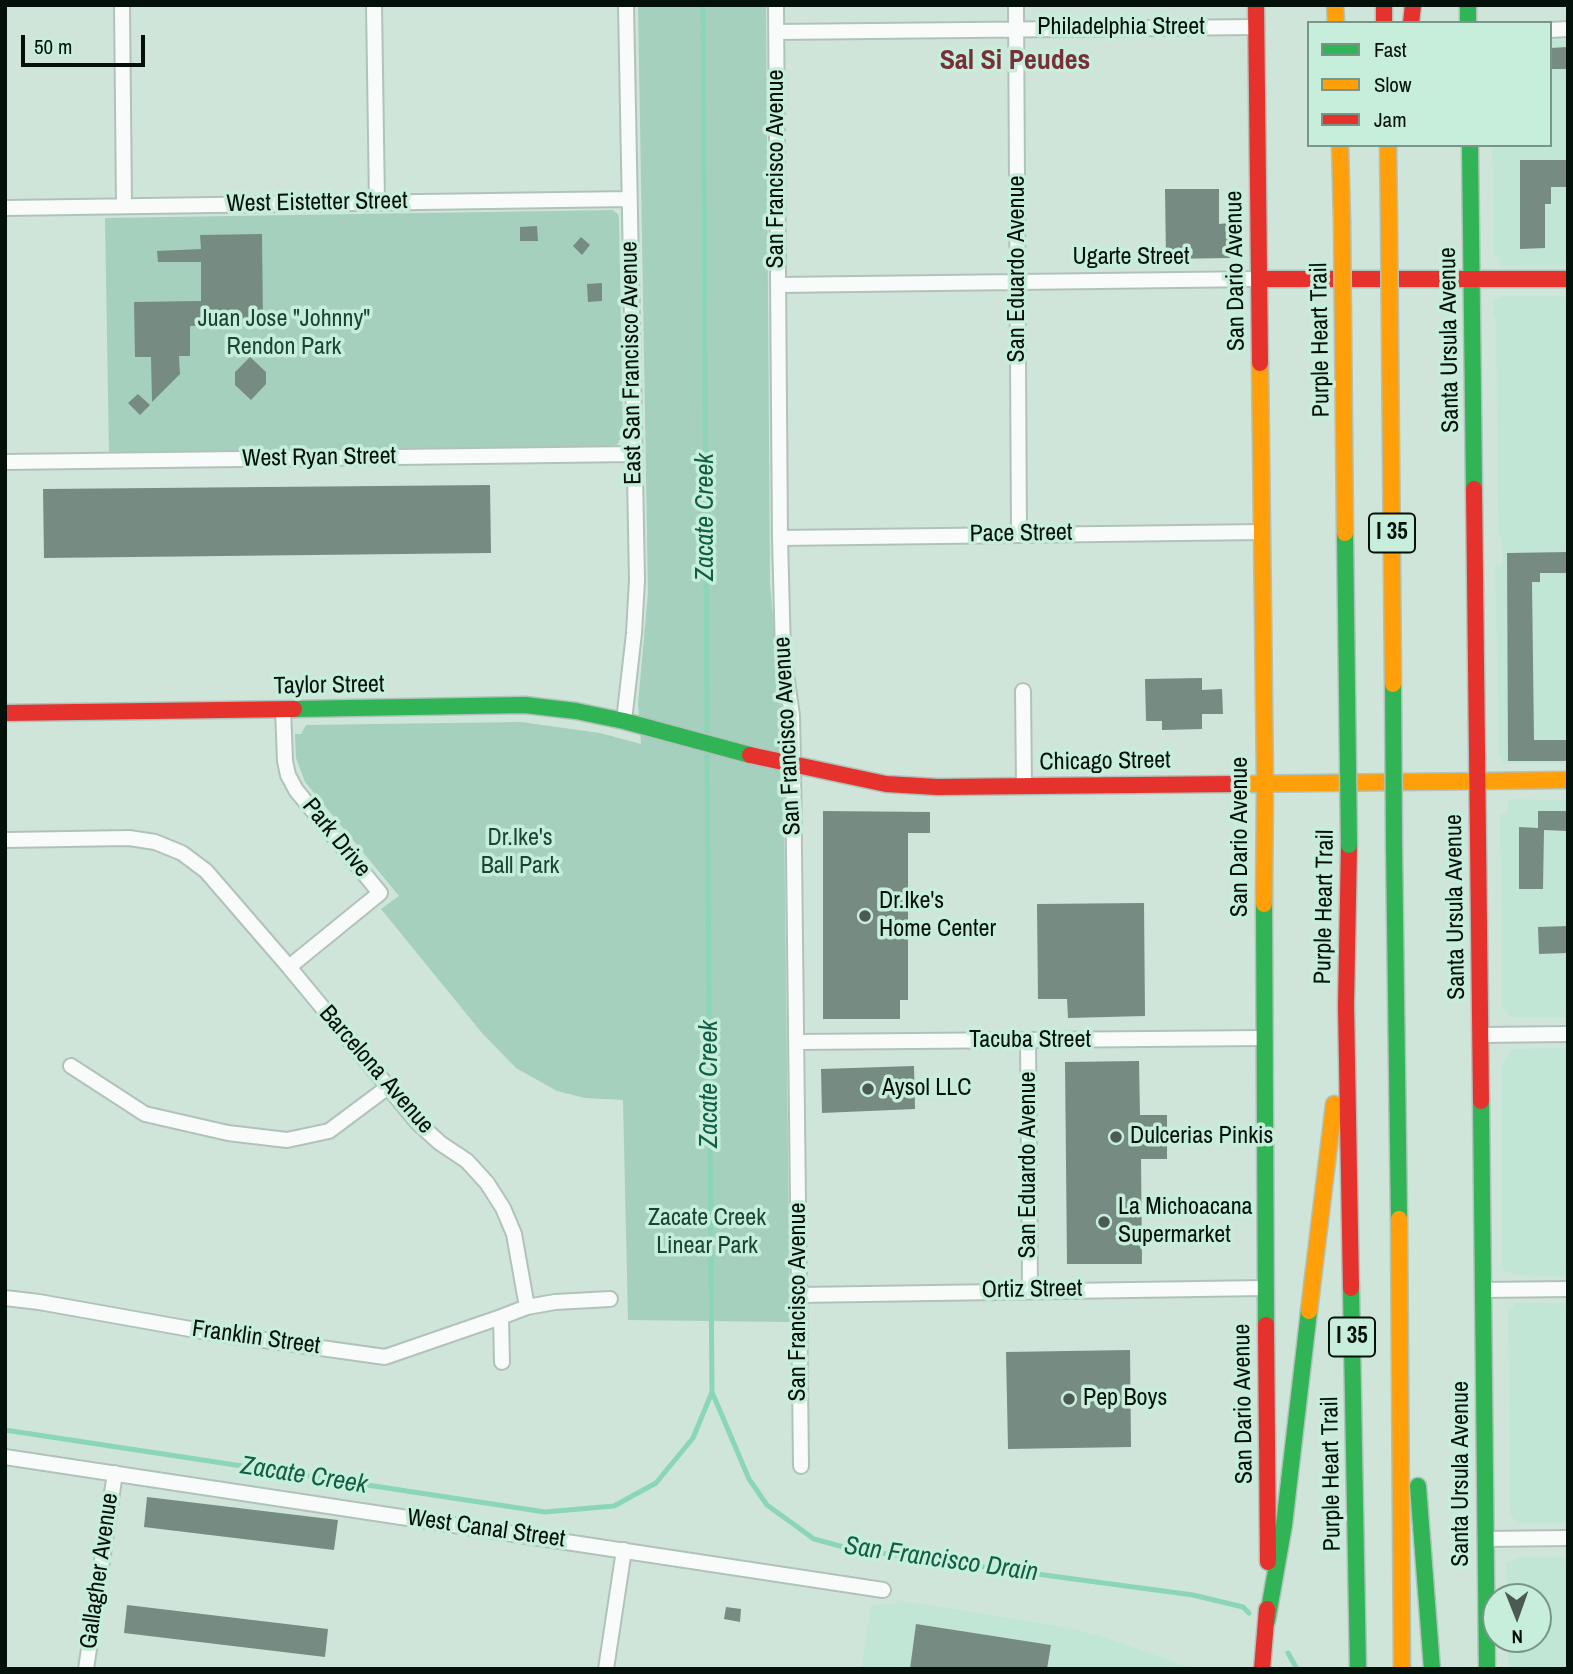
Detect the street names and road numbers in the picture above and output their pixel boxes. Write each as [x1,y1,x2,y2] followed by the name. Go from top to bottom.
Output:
[1037,14,1205,42] street label: Philadelphia Street
[763,70,791,268] street label: San Francisco Avenue
[1004,176,1032,362] street label: San Eduardo Avenue
[226,187,408,219] street label: West Eistetter Street
[1220,191,1252,351] street label: San Dario Avenue
[615,241,649,485] street label: East San Francisco Avenue
[1072,244,1190,272] street label: Ugarte Street
[1434,247,1466,433] street label: Santa Ursula Avenue
[1305,262,1337,418] street label: Purple Heart Trail
[242,442,396,474] street label: West Ryan Street
[1369,513,1415,552] road number: I 35
[969,519,1073,549] street label: Pace Street
[768,636,808,836] street label: San Francisco Avenue
[273,671,385,701] street label: Taylor Street
[1039,746,1171,778] street label: Chicago Street
[1227,757,1255,917] street label: San Dario Avenue
[296,793,376,883] street label: Park Drive
[1440,814,1472,1000] street label: Santa Ursula Avenue
[1309,829,1341,985] street label: Purple Heart Trail
[312,1000,440,1140] street label: Barcelona Avenue
[969,1027,1091,1055] street label: Tacuba Street
[1015,1072,1043,1258] street label: San Eduardo Avenue
[785,1203,813,1401] street label: San Francisco Avenue
[981,1275,1083,1305] street label: Ortiz Street
[190,1315,322,1361] street label: Franklin Street
[1329,1318,1375,1356] road number: I 35
[1228,1324,1260,1484] street label: San Dario Avenue
[1448,1381,1476,1567] street label: Santa Ursula Avenue
[1316,1396,1348,1552] street label: Purple Heart Trail
[75,1491,125,1651] street label: Gallagher Avenue
[405,1504,567,1554] street label: West Canal Street

